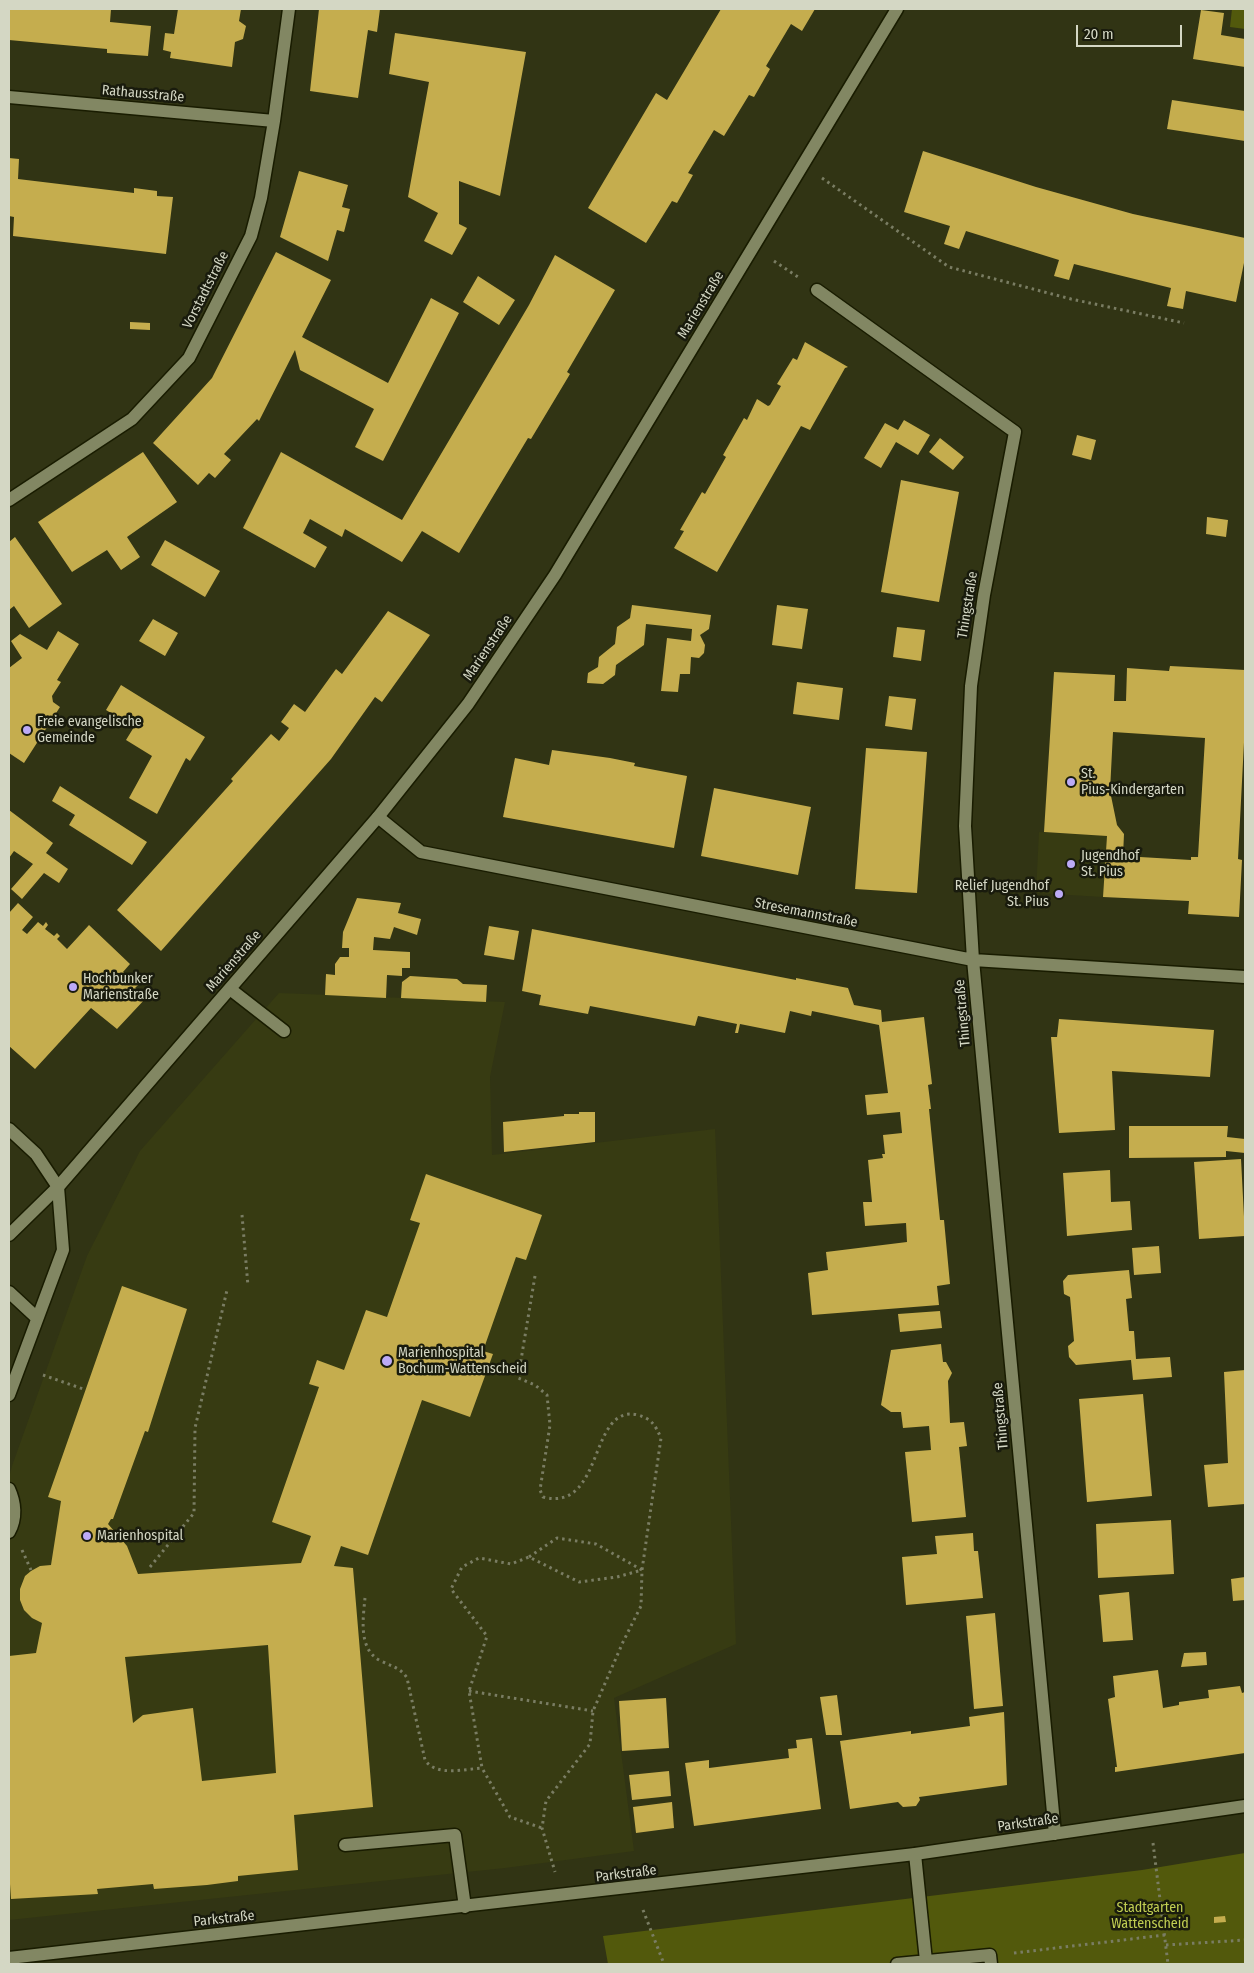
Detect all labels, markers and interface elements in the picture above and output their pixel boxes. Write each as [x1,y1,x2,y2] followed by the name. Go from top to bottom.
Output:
[1079,15,1185,47] scale bar
[1084,25,1114,43] text: 20 m
[101,82,185,106] street label: Rathausstraße
[179,249,233,331] street label: Vorstadtstraße
[674,268,728,342] street label: Marienstraße
[954,570,982,640] street label: Thingstraße
[460,612,516,684] street label: Marienstraße
[37,714,142,746] place label: Freie evangelische Gemeinde
[21,724,33,736] marker: Freie evangelische Gemeinde
[1081,766,1184,799] place label: St. Pius-Kindergarten
[1065,776,1077,788] marker: St. Pius-Kindergarten
[1081,848,1139,880] place label: Jugendhof St. Pius
[1065,858,1077,870] marker: Jugendhof St. Pius
[955,878,1049,910] place label: Relief Jugendhof St. Pius
[1053,888,1065,900] marker: Relief Jugendhof St. Pius
[753,895,859,931] street label: Stresemannstraße
[203,927,265,995] street label: Marienstraße
[83,971,159,1004] place label: Hochbunker Marienstraße
[952,979,974,1047] street label: Thingstraße
[67,981,79,993] marker: Hochbunker Marienstraße
[398,1345,527,1378] place label: Marienhospital Bochum-Wattenscheid
[380,1354,394,1368] marker: Marienhospital Bochum-Wattenscheid
[990,1382,1012,1450] street label: Thingstraße
[97,1528,183,1544] place label: Marienhospital
[81,1530,93,1542] marker: Marienhospital
[997,1810,1059,1836] street label: Parkstraße
[595,1862,657,1886] street label: Parkstraße
[1111,1900,1189,1932] park label: Stadtgarten Wattenscheid
[193,1907,255,1931] street label: Parkstraße

